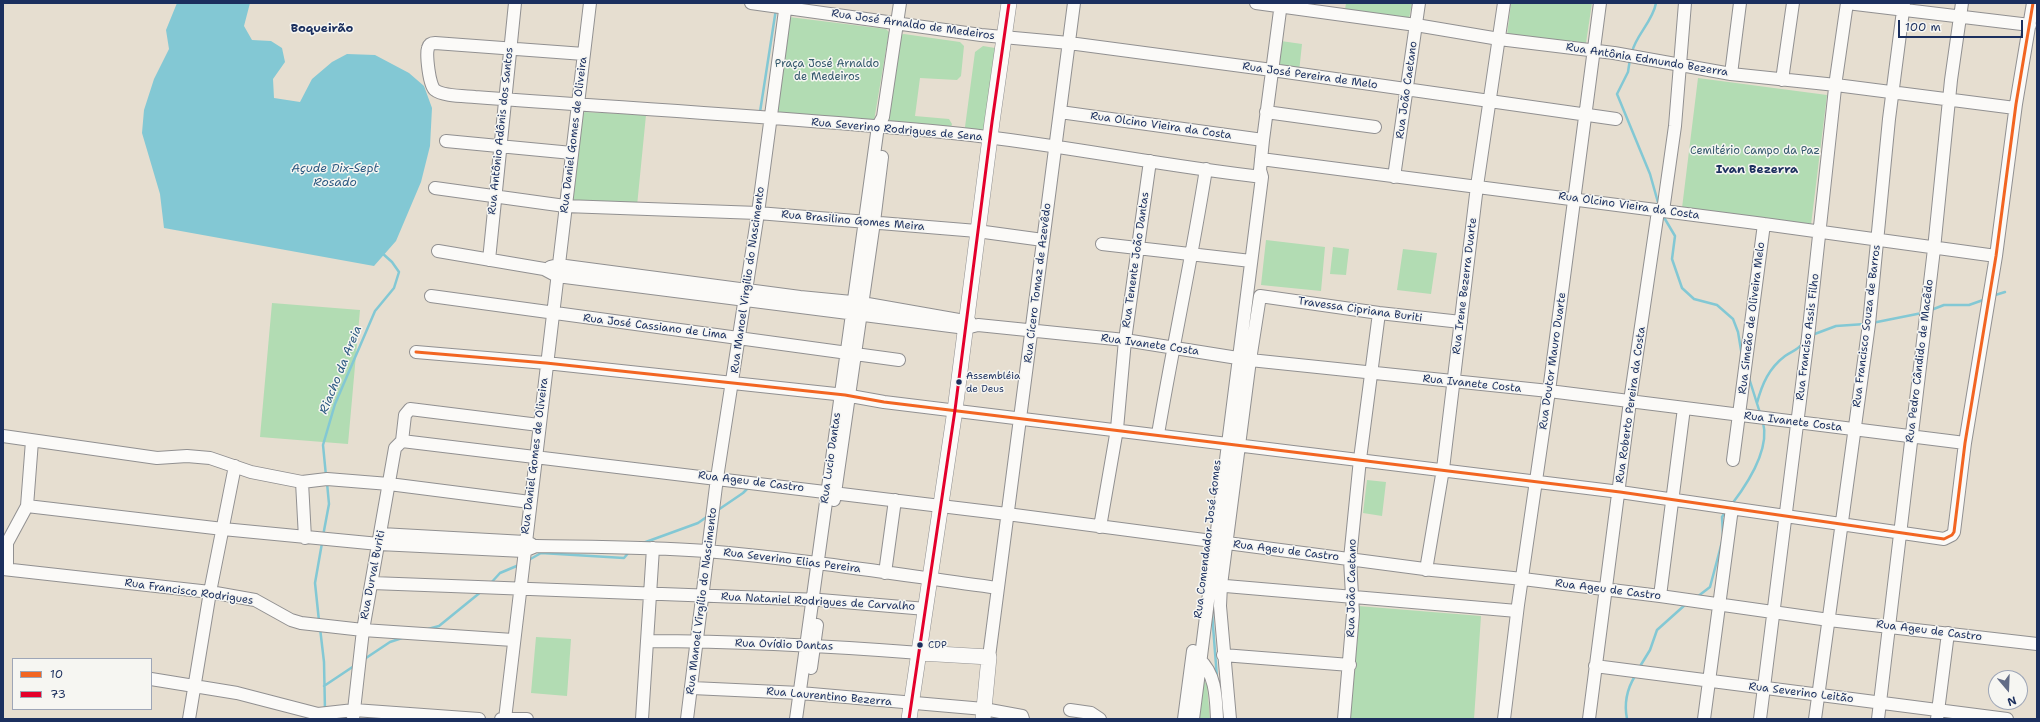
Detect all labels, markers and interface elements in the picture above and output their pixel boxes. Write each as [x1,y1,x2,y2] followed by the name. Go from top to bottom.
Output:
[830,7,996,43] street label: Rua José Arnaldo de Medeiros
[1900,12,2025,38] scale bar
[1905,19,1941,35] text: 100 m
[291,22,353,36] district label: Boqueirão
[1394,40,1420,140] street label: Rua João Caetano
[1565,41,1729,79] street label: Rua Antônia Edmundo Bezerra
[486,47,516,215] street label: Rua Antônio Adônis dos Santos
[558,56,590,214] street label: Rua Daniel Gomes de Oliveira
[775,57,879,83] park label: Praça José Arnaldo de Medeiros
[1242,60,1378,92] street label: Rua José Pereira de Melo
[1090,110,1232,142] street label: Rua Olcino Vieira da Costa
[811,116,983,144] street label: Rua Severino Rodrigues de Sena
[1690,144,1820,158] park label: Cemitério Campo da Paz
[291,162,379,190] water label: Açude Dix-Sept Rosado
[1716,163,1798,177] district label: Ivan Bezerra
[728,186,768,374] street label: Rua Manoel Virgílio do Nascimento
[1558,190,1700,222] street label: Rua Olcino Vieira da Costa
[1120,191,1152,329] street label: Rua Tenente João Dantas
[1022,202,1054,364] street label: Rua Cícero Tomaz de Azevêdo
[781,208,925,234] street label: Rua Brasilino Gomes Meira
[1450,217,1480,355] street label: Rua Irene Bezerra Duarte
[1736,241,1768,395] street label: Rua Simeão de Oliveira Melo
[1850,244,1884,408] street label: Rua Francisco Souza de Barros
[1794,273,1822,401] street label: Rua Franciso Assis Filho
[1903,279,1937,443] street label: Rua Pedro Cândido de Macêdo
[1537,291,1569,431] street label: Rua Doutor Mauro Duarte
[1297,295,1423,325] street label: Travessa Cipriana Buriti
[582,312,728,342] street label: Rua José Cassiano de Lima
[317,324,365,416] water label: Riacho da Areia
[1613,326,1649,484] street label: Rua Roberto Pereira da Costa
[1100,332,1200,358] street label: Rua Ivanete Costa
[966,370,1020,394] place label: Assembléia de Deus
[1422,372,1522,396] street label: Rua Ivanete Costa
[519,377,551,535] street label: Rua Daniel Gomes de Oliveira
[954,377,964,387] marker: Assembléia de Deus
[1743,409,1843,435] street label: Rua Ivanete Costa
[818,412,844,504] street label: Rua Lucio Dantas
[1192,459,1224,619] street label: Rua Comendador José Gomes
[697,469,805,495] street label: Rua Ageu de Castro
[684,507,720,695] street label: Rua Manoel Virgílio do Nascimento
[358,529,388,621] street label: Rua Durval Buriti
[1232,538,1340,564] street label: Rua Ageu de Castro
[1345,539,1359,637] street label: Rua João Caetano
[722,546,862,576] street label: Rua Severino Elias Pereira
[124,576,254,608] street label: Rua Francisco Rodrigues
[1554,577,1662,603] street label: Rua Ageu de Castro
[721,590,915,614] street label: Rua Nataniel Rodrigues de Carvalho
[1875,618,1983,644] street label: Rua Ageu de Castro
[735,637,833,653] street label: Rua Ovídio Dantas
[928,639,947,651] place label: CDP
[915,640,925,650] marker: CDP
[12,658,152,710] legend
[50,666,63,682] text: 10
[1988,670,2028,710] north arrow
[1748,680,1854,706] street label: Rua Severino Leitão
[766,685,892,709] street label: Rua Laurentino Bezerra
[50,686,66,702] text: 73
[2005,692,2018,709] text: N

